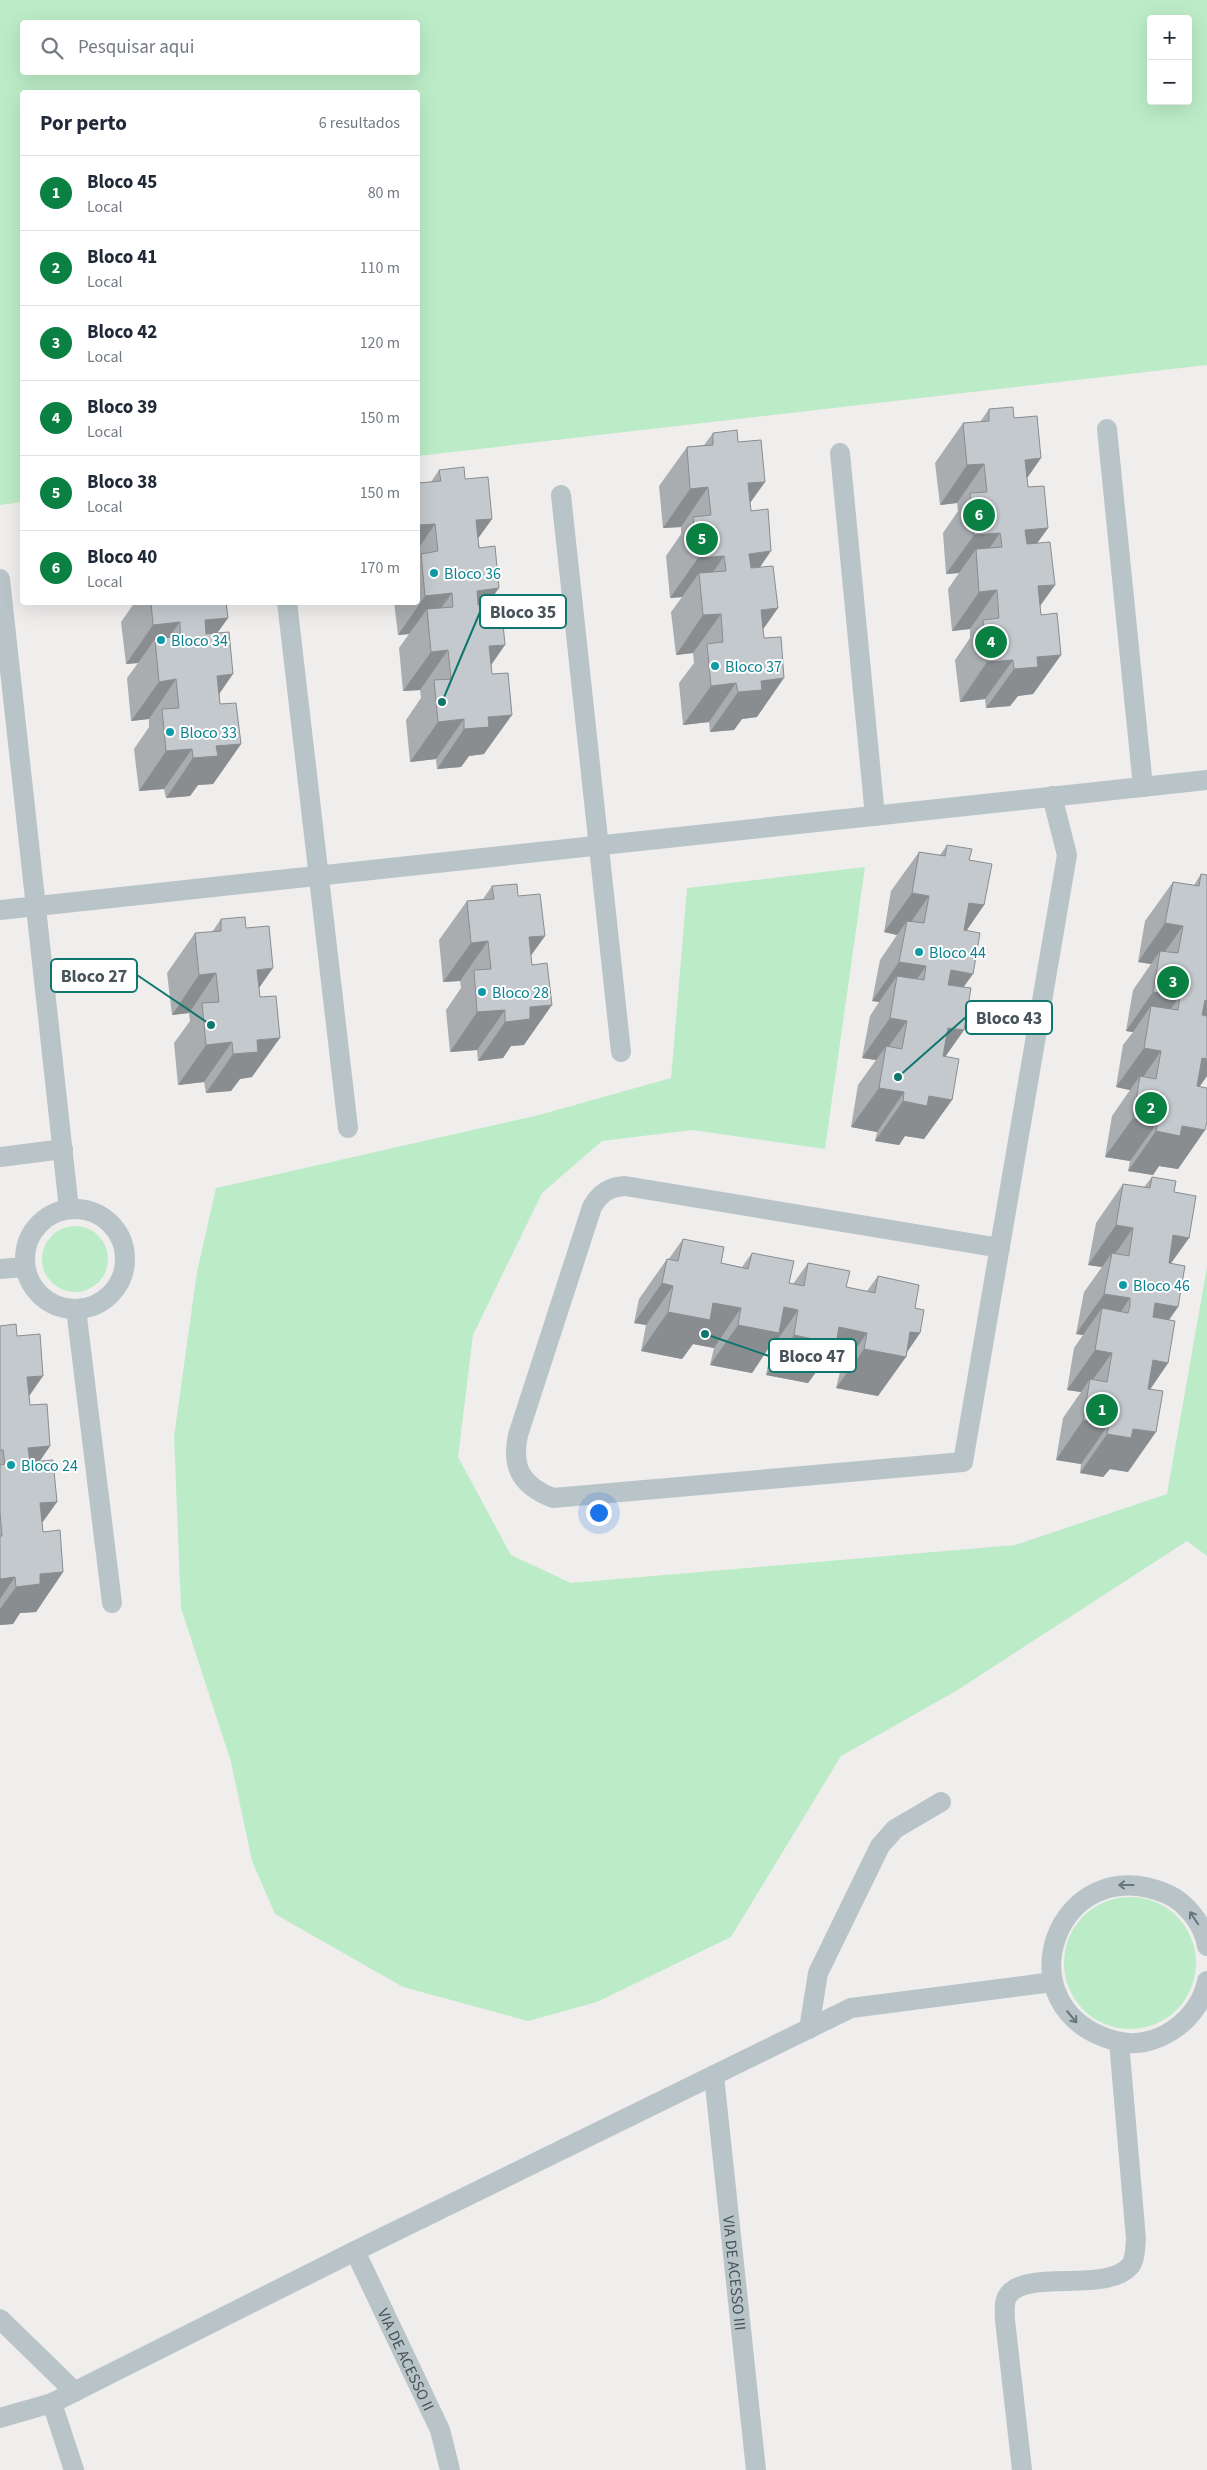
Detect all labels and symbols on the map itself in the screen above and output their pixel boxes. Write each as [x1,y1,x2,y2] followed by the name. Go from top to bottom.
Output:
[963,496,995,534] pin: 6
[686,520,718,558] pin: 5
[444,563,501,585] place label: Bloco 36
[428,567,440,579] marker: Bloco 36
[480,595,566,628] callout: Bloco 35
[490,600,556,625] text: Bloco 35
[975,623,1007,661] pin: 4
[171,630,228,652] place label: Bloco 34
[155,634,167,646] marker: Bloco 34
[725,656,782,678] place label: Bloco 37
[709,660,721,672] marker: Bloco 37
[180,722,237,744] place label: Bloco 33
[164,726,176,738] marker: Bloco 33
[929,942,986,964] place label: Bloco 44
[913,946,925,958] marker: Bloco 44
[51,959,137,992] callout: Bloco 27
[1157,963,1189,1001] pin: 3
[61,964,127,989] text: Bloco 27
[492,982,549,1004] place label: Bloco 28
[476,986,488,998] marker: Bloco 28
[966,1001,1052,1034] callout: Bloco 43
[976,1006,1042,1031] text: Bloco 43
[1135,1089,1167,1127] pin: 2
[1133,1275,1190,1297] place label: Bloco 46
[1117,1279,1129,1291] marker: Bloco 46
[769,1339,856,1372] callout: Bloco 47
[779,1344,845,1369] text: Bloco 47
[1086,1391,1118,1429] pin: 1
[21,1455,78,1477] place label: Bloco 24
[5,1459,17,1471] marker: Bloco 24
[586,1500,612,1526] your location
[1119,1880,1135,1890] one-way arrow
[1189,1911,1199,1925] one-way arrow
[1066,2010,1077,2023] one-way arrow
[717,2214,751,2331] street label: VIA DE ACESSO III
[372,2305,439,2415] street label: VIA DE ACESSO II

